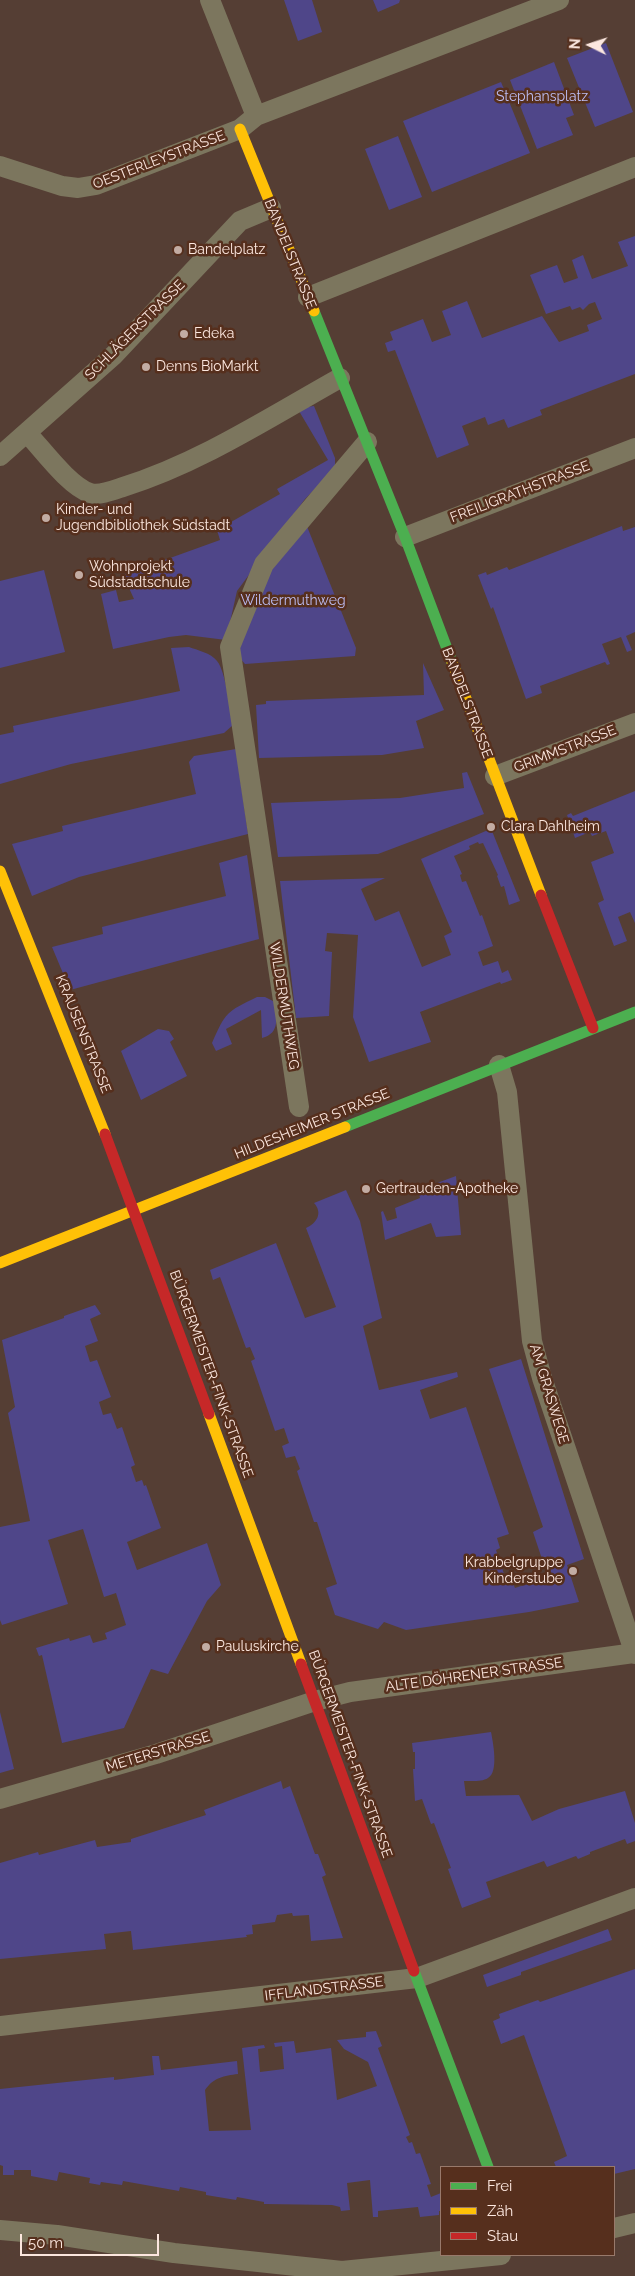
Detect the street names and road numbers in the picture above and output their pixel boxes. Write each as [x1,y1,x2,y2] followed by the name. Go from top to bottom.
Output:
[91,127,227,193] street label: OESTERLEYSTRASSE
[260,197,320,311] street label: BANDELSTRASSE
[82,277,188,383] street label: SCHLÄGERSTRASSE
[448,458,592,526] street label: FREILIGRATHSTRASSE
[438,645,496,761] street label: BANDELSTRASSE
[512,722,618,776] street label: GRIMMSTRASSE
[266,941,302,1071] street label: WILDERMUTHWEG
[52,972,114,1096] street label: KRAUSENSTRASSE
[232,1085,392,1163] street label: HILDESHEIMER STRASSE
[166,1268,256,1480] street label: BÜRGERMEISTER-FINK-STRASSE
[526,1342,572,1446] street label: AM GRASWEGE
[305,1648,395,1860] street label: BÜRGERMEISTER-FINK-STRASSE
[385,1654,563,1696] street label: ALTE DÖHRENER STRASSE
[104,1728,212,1776] street label: METERSTRASSE
[264,1973,384,2005] street label: IFFLANDSTRASSE

